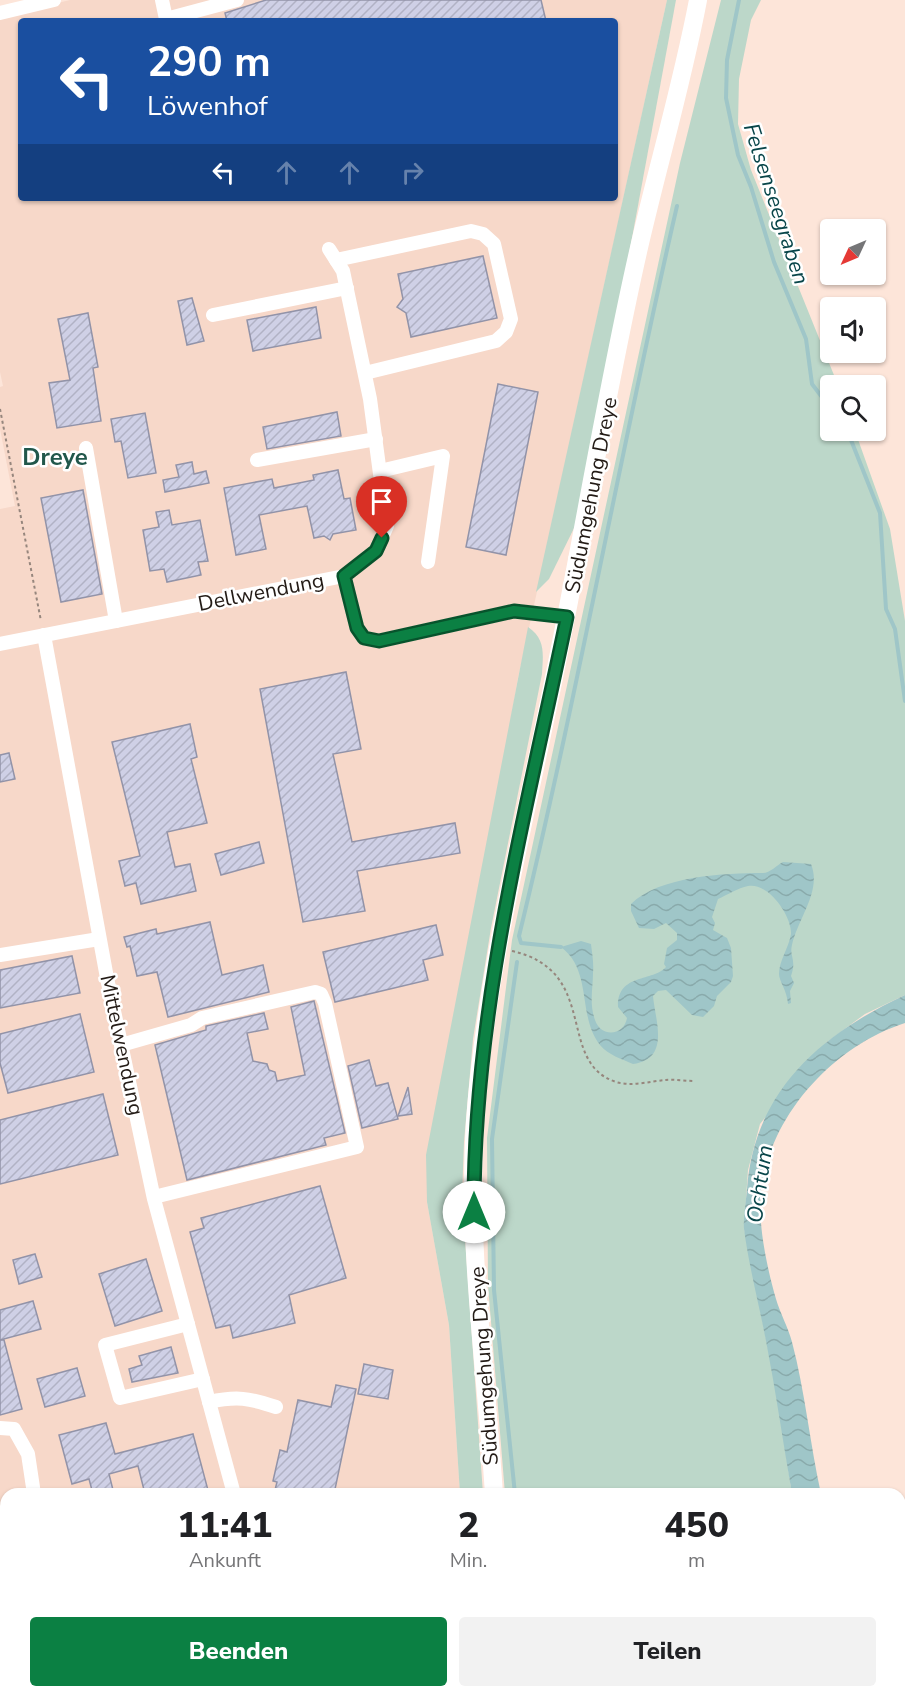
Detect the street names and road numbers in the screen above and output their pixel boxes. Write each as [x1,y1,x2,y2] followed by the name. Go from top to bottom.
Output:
[558,394,624,596] street label: Südumgehung Dreye
[196,566,326,618] street label: Dellwendung
[93,972,151,1118] street label: Mittelwendung
[463,1266,505,1466] street label: Südumgehung Dreye

